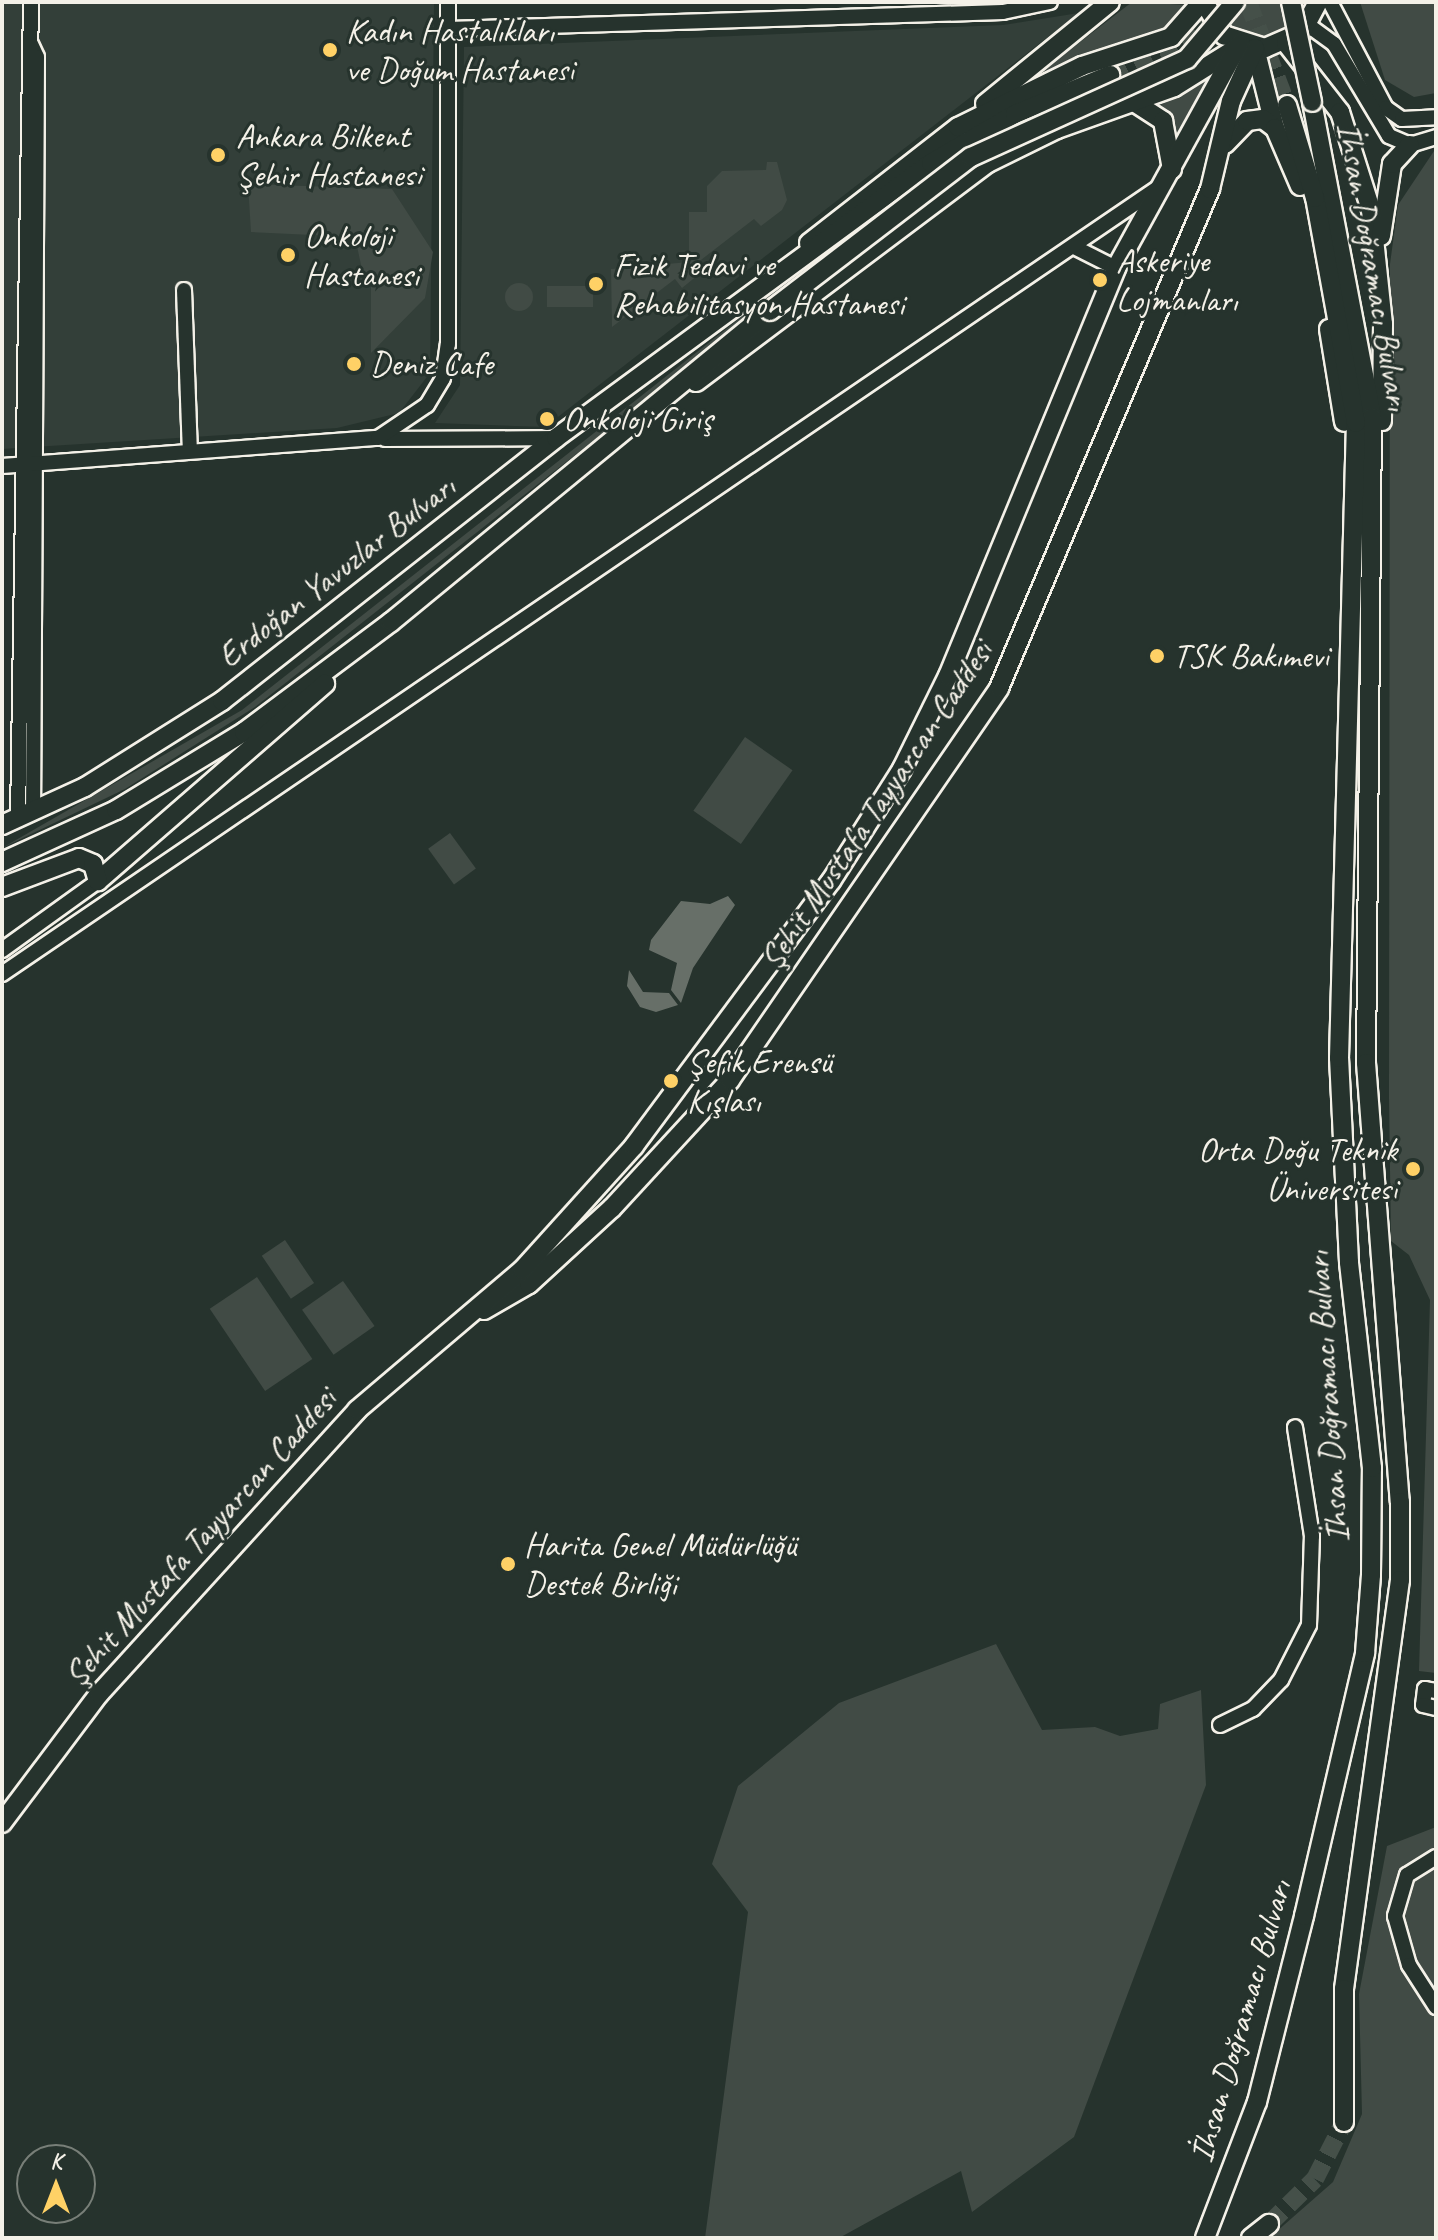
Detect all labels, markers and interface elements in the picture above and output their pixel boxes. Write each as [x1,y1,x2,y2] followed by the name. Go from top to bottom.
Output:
[346,10,575,90] place label: Kadın Hastalıkları ve Doğum Hastanesi
[321,41,339,59] marker: Kadın Hastalıkları ve Doğum Hastanesi
[236,115,421,194] place label: Ankara Bilkent Şehir Hastanesi
[1329,119,1419,413] street label: İhsan Doğramacı Bulvarı
[207,144,229,166] marker: Ankara Bilkent Şehir Hastanesi
[304,215,419,294] place label: Onkoloji Hastanesi
[1116,240,1237,320] place label: Askeriye Lojmanları
[614,244,904,324] place label: Fizik Tedavi ve Rehabilitasyon Hastanesi
[279,246,297,264] marker: Onkoloji Hastanesi
[1091,271,1109,289] marker: Askeriye Lojmanları
[585,273,607,295] marker: Fizik Tedavi ve Rehabilitasyon Hastanesi
[370,344,493,384] place label: Deniz Cafe
[345,355,363,373] marker: Deniz Cafe
[563,399,712,439] place label: Onkoloji Giriş
[538,410,556,428] marker: Onkoloji Giriş
[209,466,463,676] street label: Erdoğan Yavuzlar Bulvarı
[751,633,1001,977] street label: Şehit Mustafa Tayyarcan Caddesi
[1173,636,1329,676] place label: TSK Bakımevi
[1148,647,1166,665] marker: TSK Bakımevi
[687,1041,832,1120] place label: Şefik Erensü Kışlası
[662,1072,680,1090] marker: Şefik Erensü Kışlası
[1199,1129,1397,1208] place label: Orta Doğu Teknik Üniversitesi
[1404,1160,1422,1178] marker: Orta Doğu Teknik Üniversitesi
[1296,1250,1358,1544] street label: İhsan Doğramacı Bulvarı
[56,1380,344,1694] street label: Şehit Mustafa Tayyarcan Caddesi
[524,1524,796,1604] place label: Harita Genel Müdürlüğü Destek Birliği
[499,1555,517,1573] marker: Harita Genel Müdürlüğü Destek Birliği
[1180,1875,1300,2167] street label: İhsan Doğramacı Bulvarı
[16,2144,96,2224] north arrow
[50,2148,62,2176] text: K

